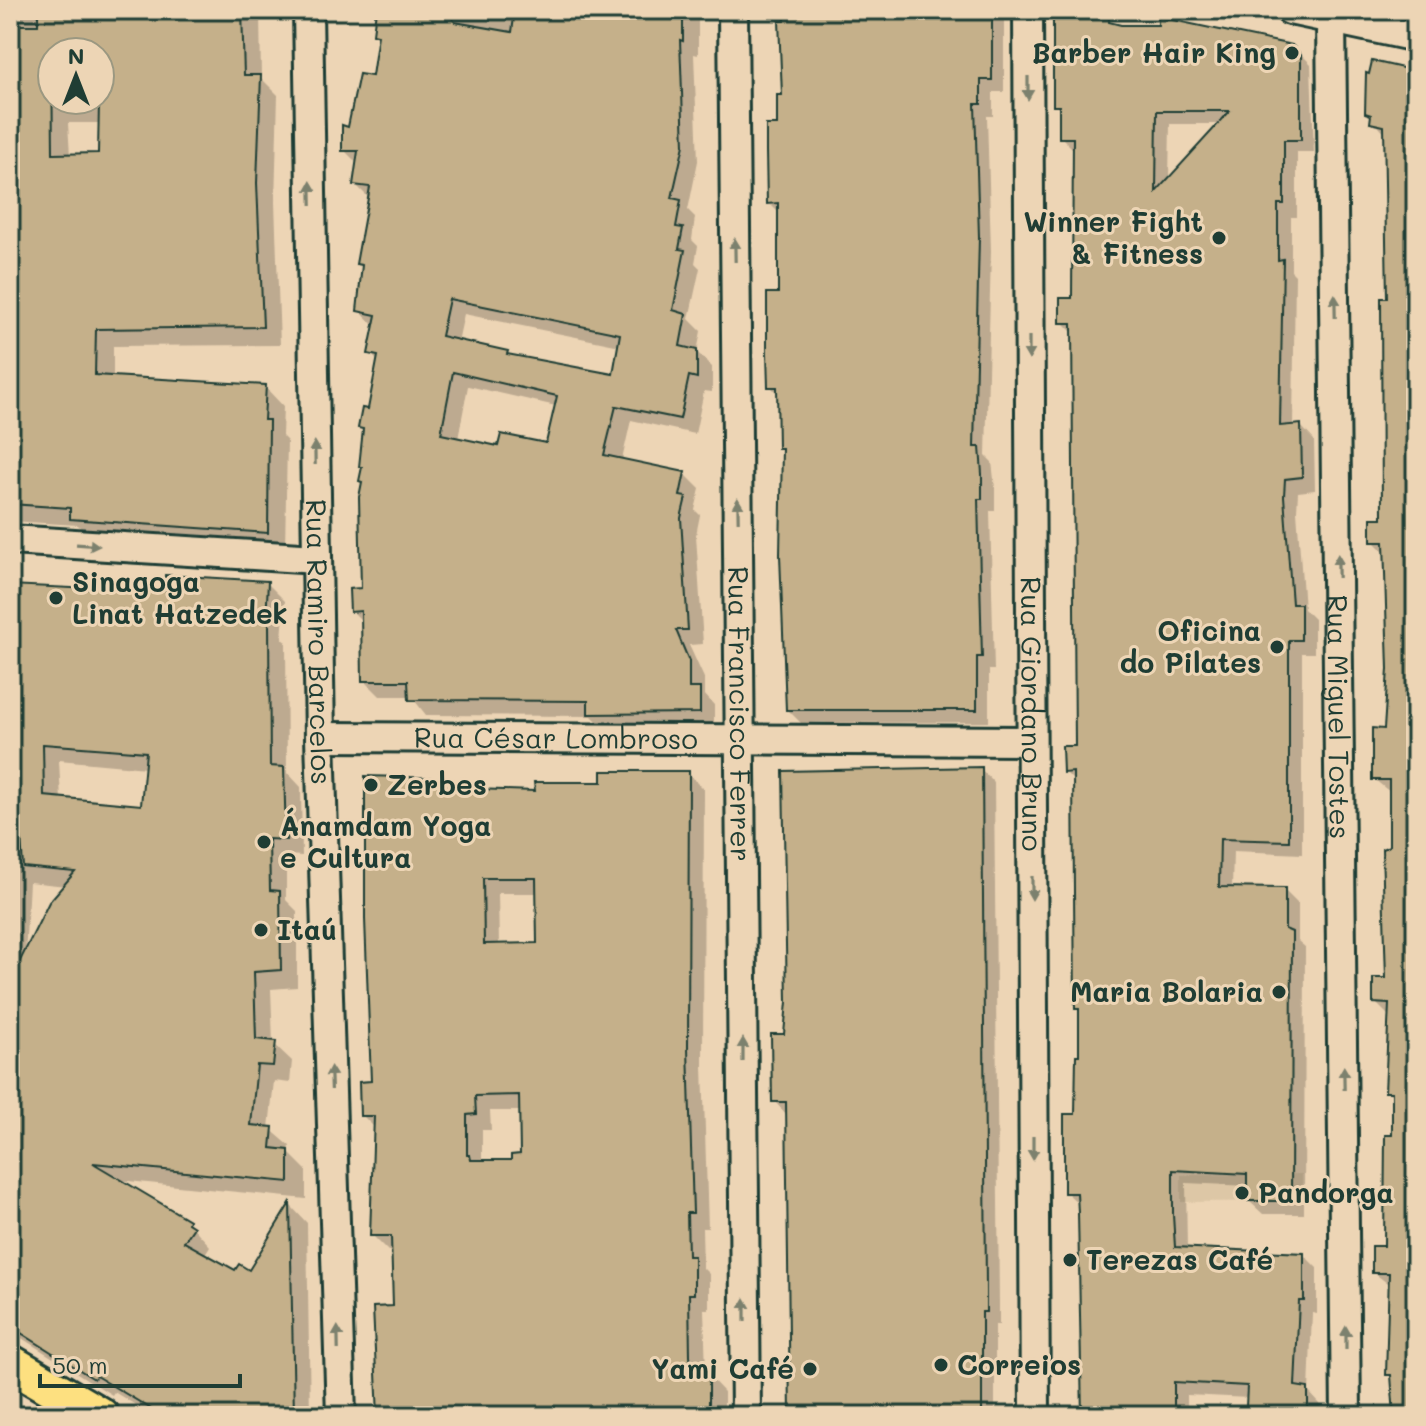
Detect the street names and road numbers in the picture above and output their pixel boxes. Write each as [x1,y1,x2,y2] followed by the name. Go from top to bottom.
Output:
[299,499,340,785] street label: Rua Ramiro Barcelos
[721,566,760,862] street label: Rua Francisco Ferrer
[1014,576,1051,852] street label: Rua Giordano Bruno
[1320,594,1359,839] street label: Rua Miguel Tostes
[414,719,698,756] street label: Rua César Lombroso

